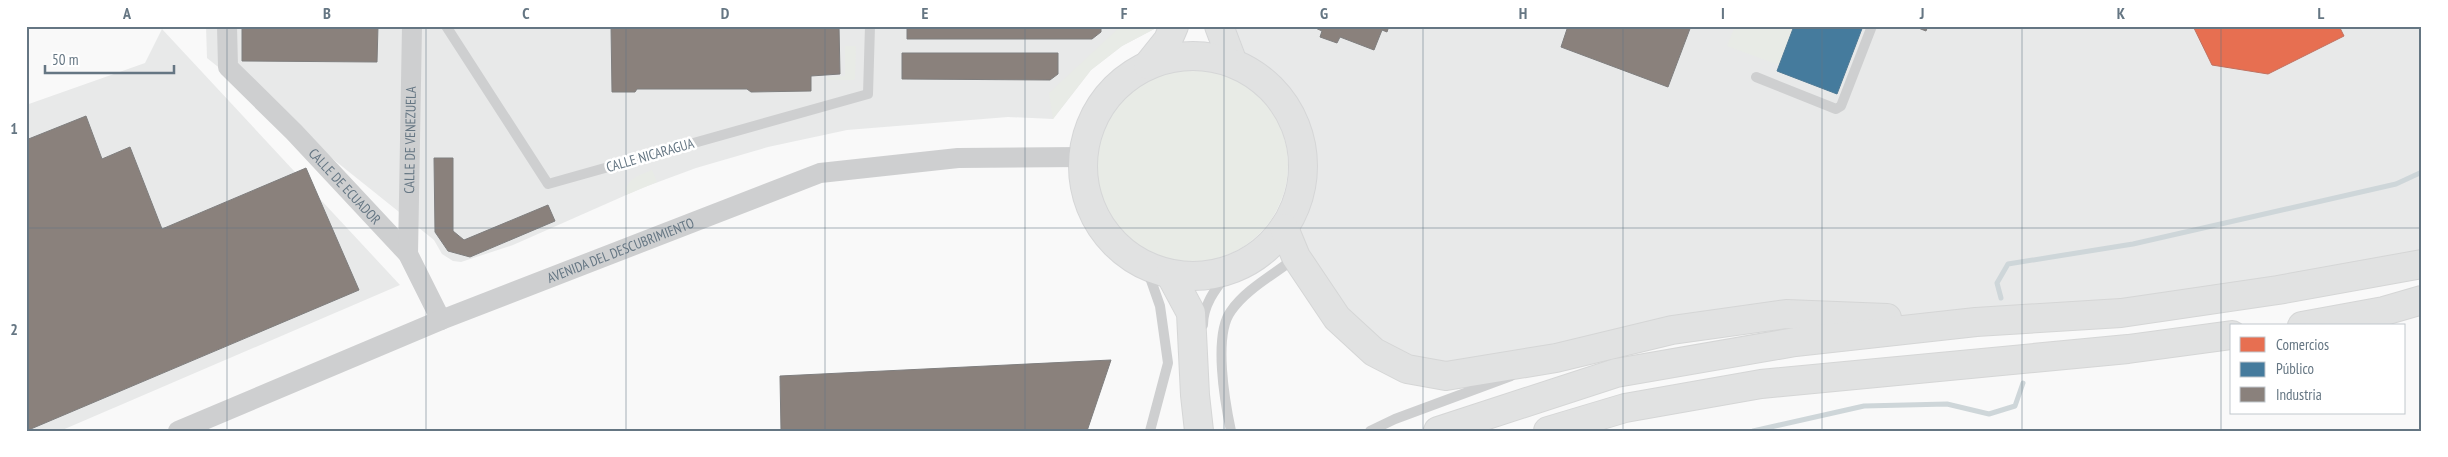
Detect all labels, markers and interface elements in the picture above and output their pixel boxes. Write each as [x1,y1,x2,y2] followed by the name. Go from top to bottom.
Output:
[122,3,132,23] text: A
[323,3,331,23] text: B
[522,3,530,23] text: C
[721,3,730,23] text: D
[922,3,929,23] text: E
[1121,3,1128,23] text: F
[1320,3,1328,23] text: G
[1519,3,1527,23] text: H
[1721,3,1725,23] text: I
[1919,3,1924,23] text: J
[2117,3,2126,23] text: K
[2318,3,2325,23] text: L
[45,42,174,74] scale bar
[52,50,78,69] text: 50 m
[400,86,420,194] street label: CALLE DE VENEZUELA
[10,118,18,138] text: 1
[604,134,696,176] street label: CALLE NICARAGUA
[305,144,385,228] street label: CALLE DE ECUADOR
[544,214,697,287] street label: AVENIDA DEL DESCUBRIMIENTO
[10,319,18,339] text: 2
[2230,324,2406,414] legend
[2276,335,2329,354] text: Comercios
[2276,359,2314,378] text: Público
[2276,385,2322,404] text: Industria

